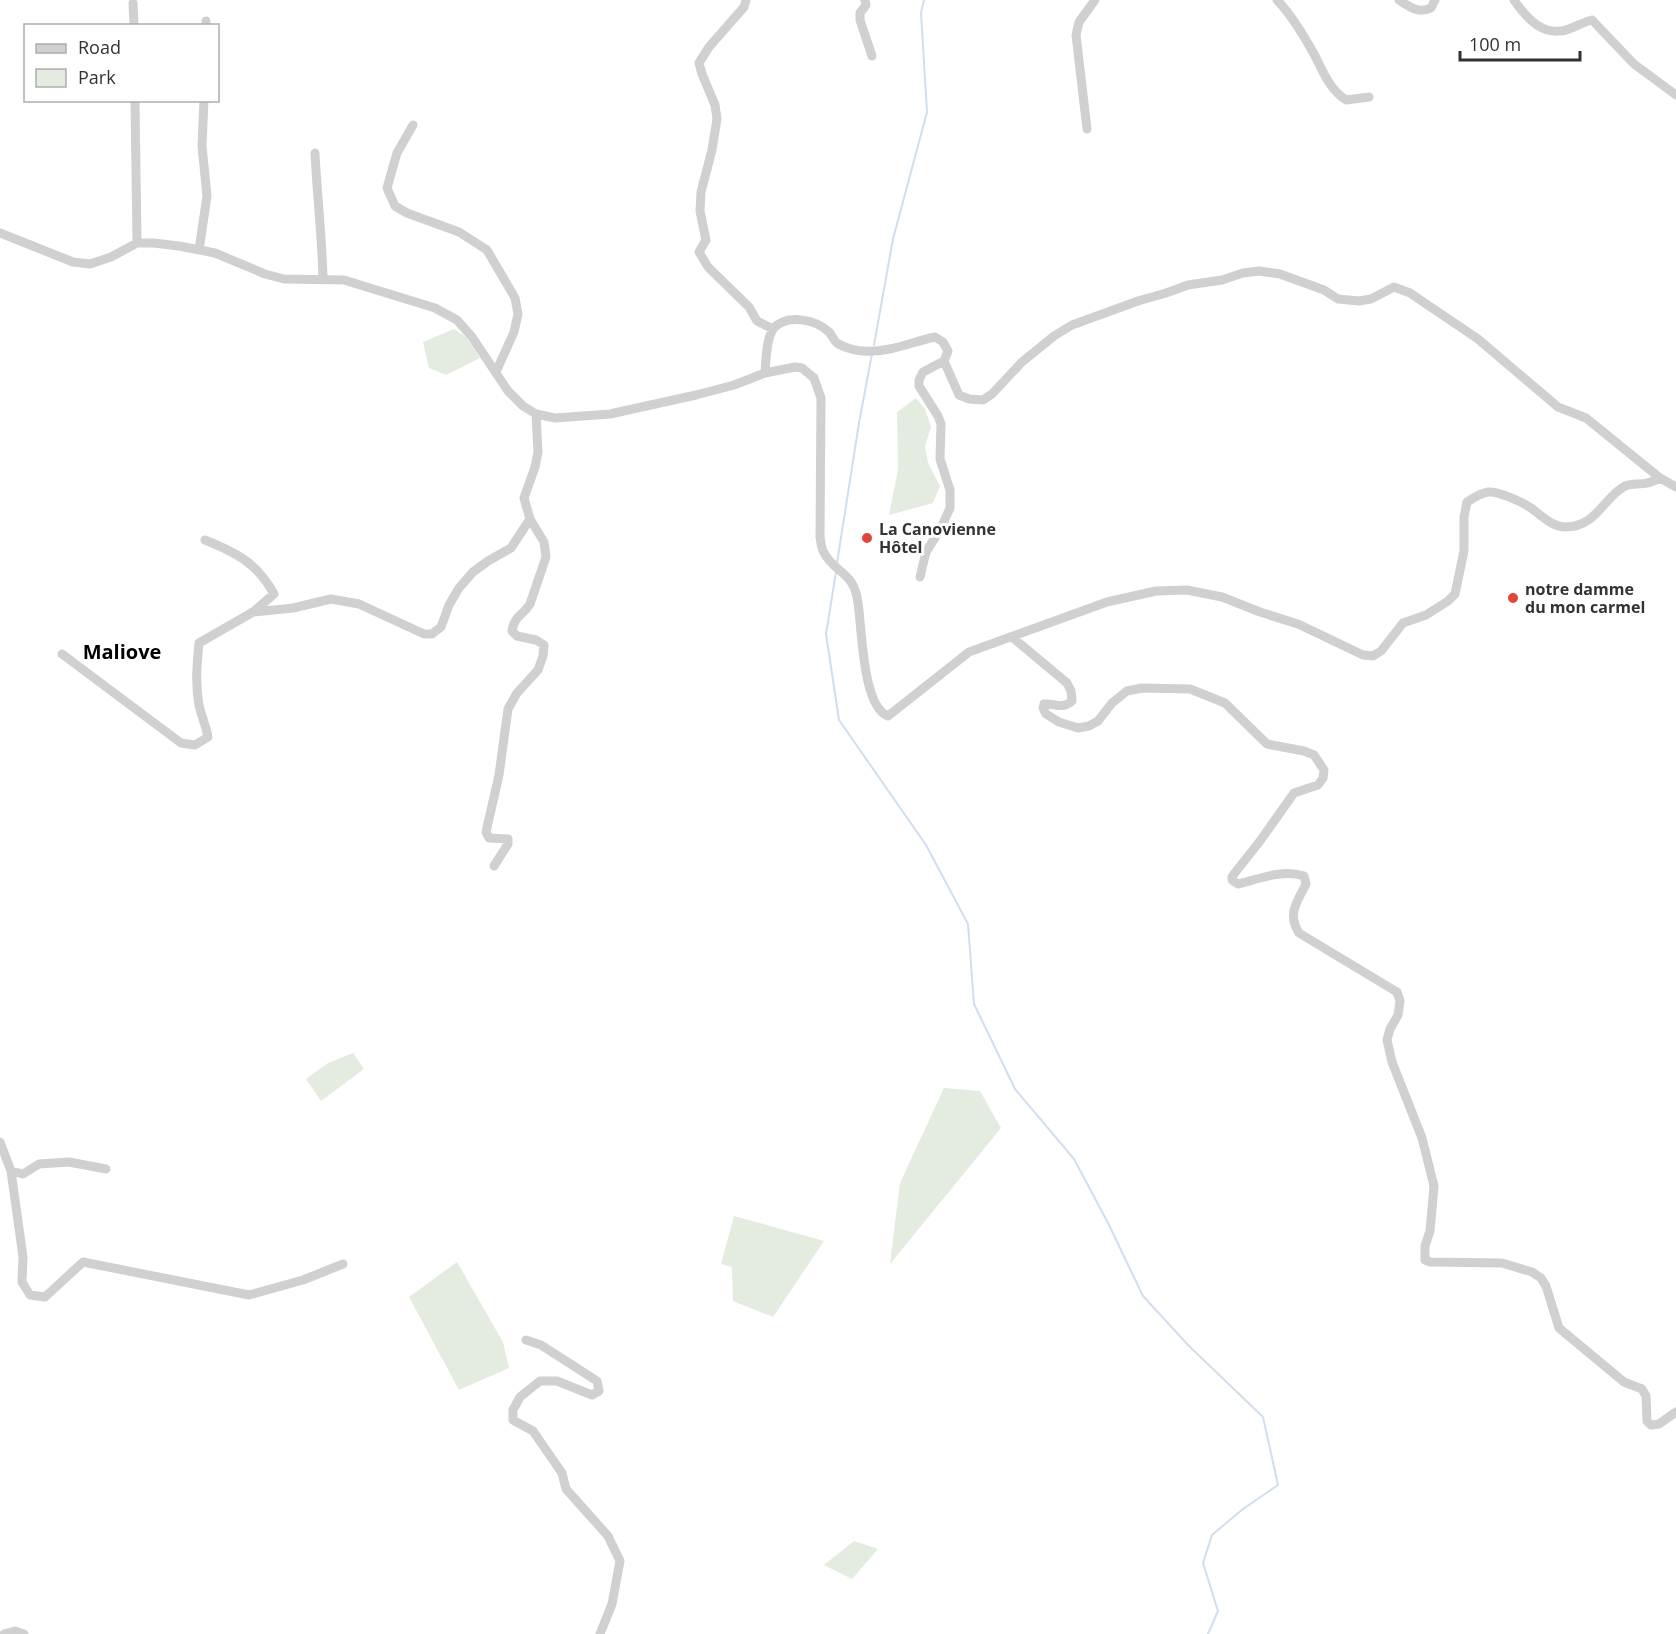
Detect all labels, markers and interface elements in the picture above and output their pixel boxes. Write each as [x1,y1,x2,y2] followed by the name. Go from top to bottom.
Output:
[24,24,219,102] legend
[1460,24,1580,62] scale bar
[1469,32,1521,56] text: 100 m
[78,35,121,59] text: Road
[78,65,116,89] text: Park
[879,518,996,558] place label: La Canovienne Hôtel
[860,531,874,545] marker: La Canovienne Hôtel
[1525,578,1645,618] place label: notre damme du mon carmel
[1506,591,1520,605] marker: notre damme du mon carmel
[83,638,161,665] district label: Maliove

